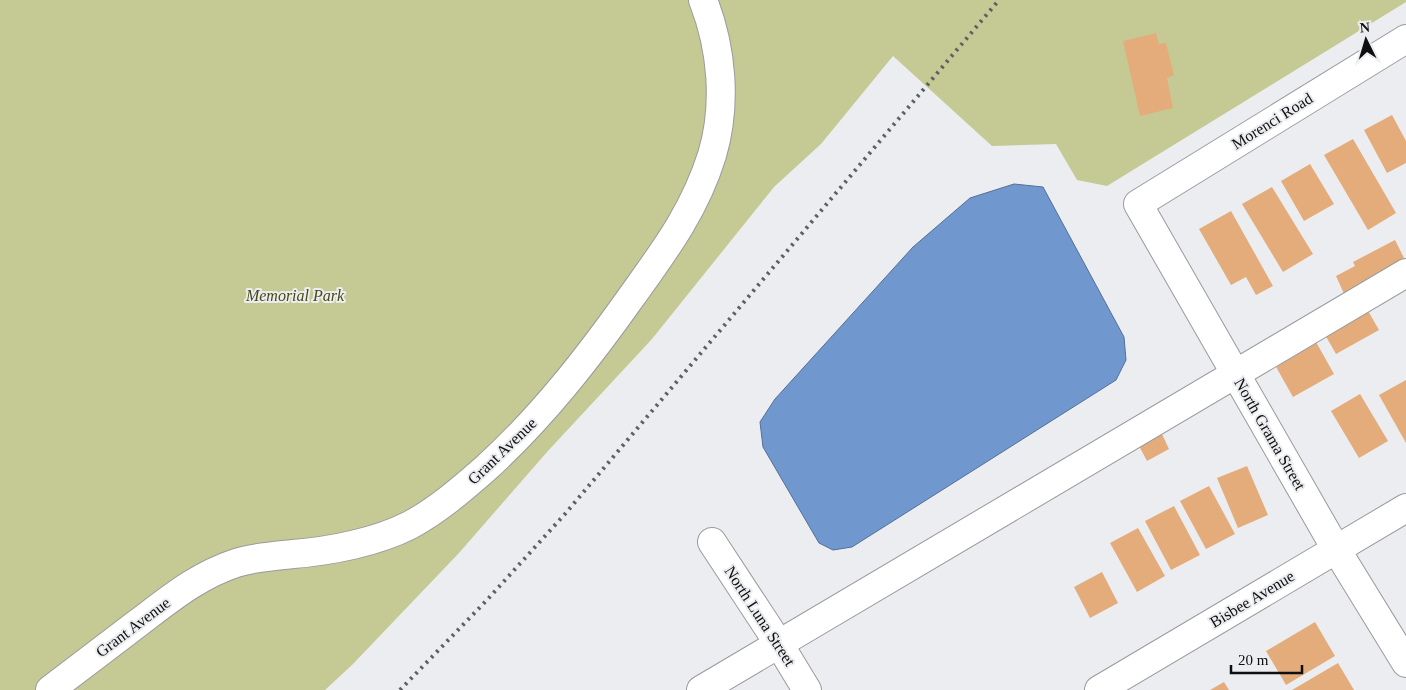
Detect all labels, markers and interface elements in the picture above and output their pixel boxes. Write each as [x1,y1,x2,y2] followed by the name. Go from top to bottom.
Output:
[1341,15,1391,65] north arrow
[1359,20,1371,35] text: N
[1228,89,1316,153] street label: Morenci Road
[245,287,345,304] park label: Memorial Park
[1231,375,1309,493] street label: North Grama Street
[464,414,540,488] street label: Grant Avenue
[721,563,799,670] street label: North Luna Street
[1207,567,1297,631] street label: Bisbee Avenue
[93,594,173,660] street label: Grant Avenue
[1231,642,1302,674] scale bar
[1238,652,1269,668] text: 20 m

